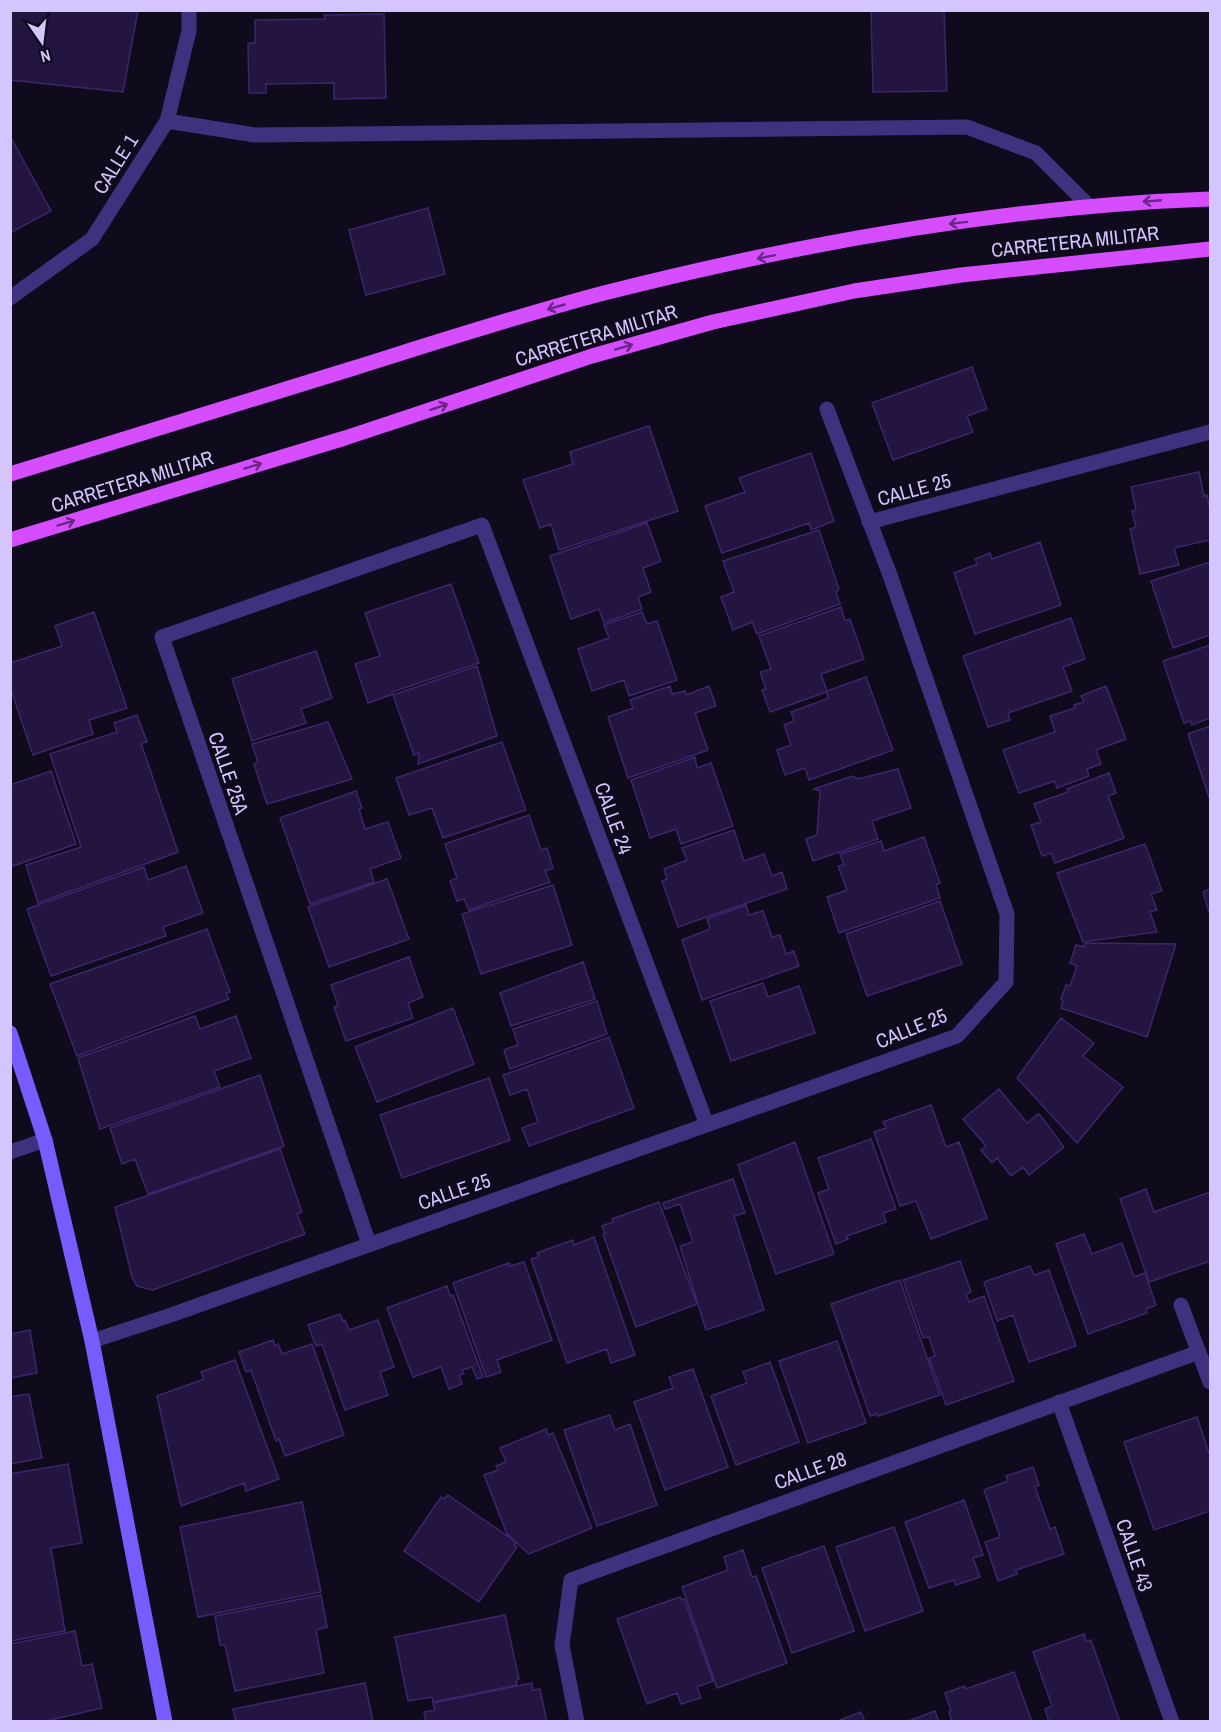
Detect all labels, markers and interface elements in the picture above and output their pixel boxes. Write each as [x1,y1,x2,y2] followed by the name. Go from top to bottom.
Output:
[12,12,72,72] north arrow
[38,45,53,68] text: N
[86,129,144,199] street label: CALLE 1
[1143,196,1163,207] one-way arrow
[949,218,969,229] one-way arrow
[990,219,1160,263] street label: CARRETERA MILITAR
[757,251,776,263] one-way arrow
[512,297,681,373] street label: CARRETERA MILITAR
[547,302,566,313] one-way arrow
[614,341,633,352] one-way arrow
[429,400,448,411] one-way arrow
[48,443,217,519] street label: CARRETERA MILITAR
[243,460,262,471] one-way arrow
[874,466,954,512] street label: CALLE 25
[56,517,75,528] one-way arrow
[202,728,256,818] street label: CALLE 25A
[589,778,639,858] street label: CALLE 24
[871,1001,951,1055] street label: CALLE 25
[414,1166,494,1216] street label: CALLE 25
[770,1445,850,1495] street label: CALLE 28
[1110,1515,1160,1595] street label: CALLE 43

